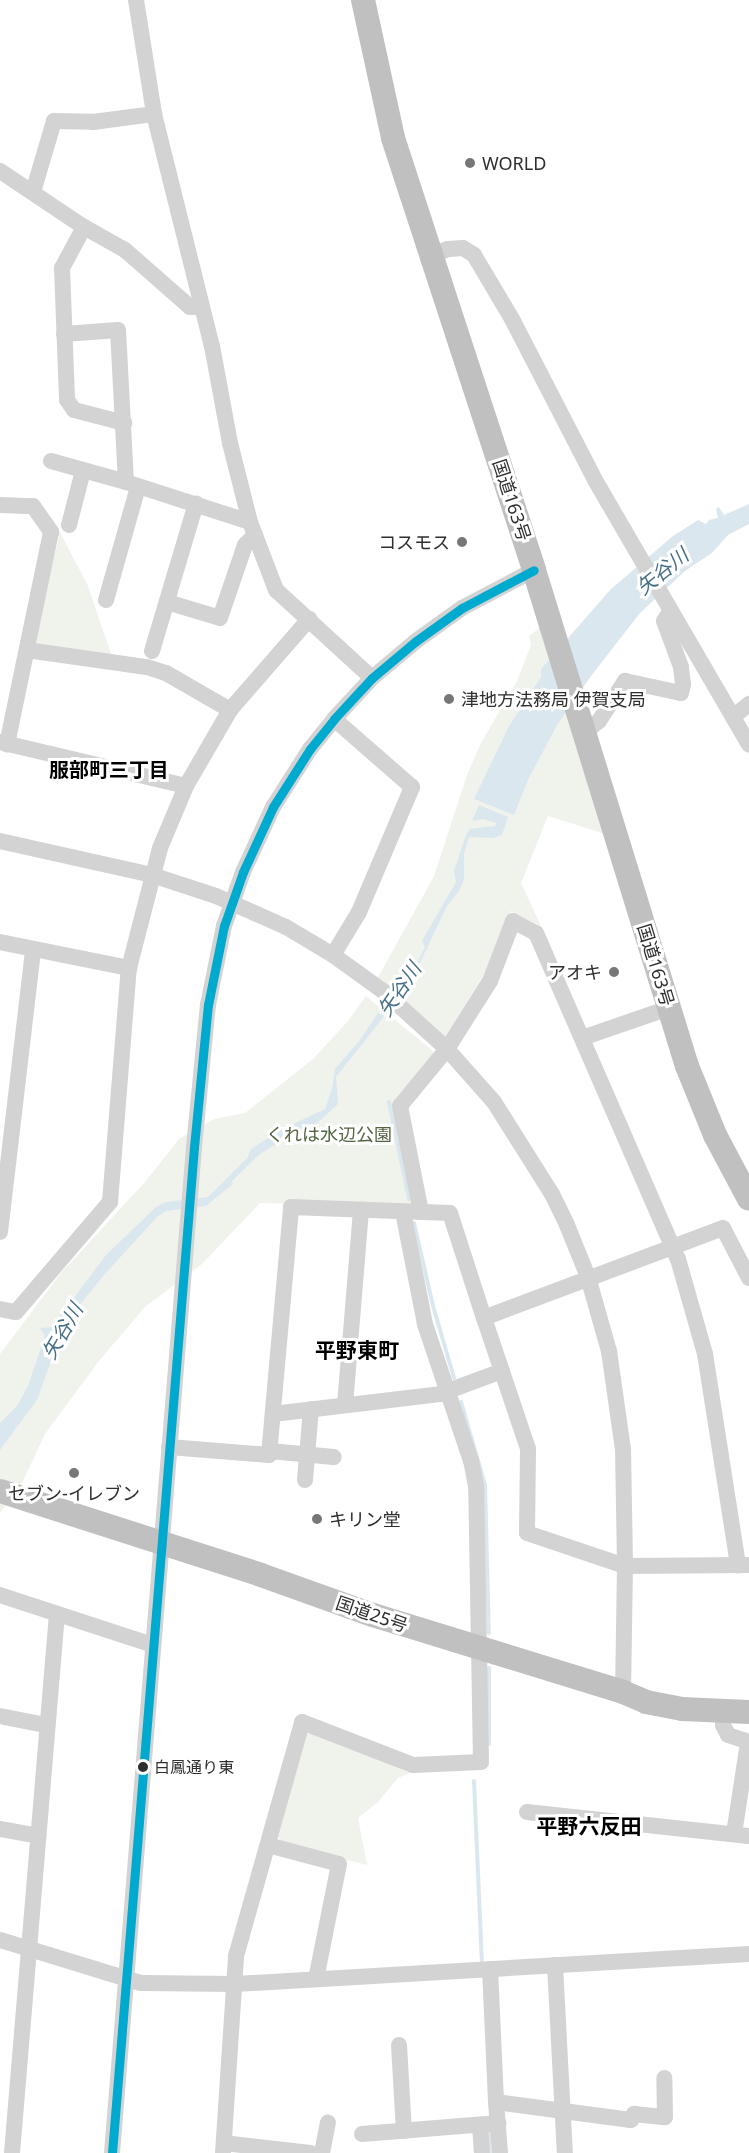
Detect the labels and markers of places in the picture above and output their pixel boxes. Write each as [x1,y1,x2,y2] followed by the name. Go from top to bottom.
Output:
[482,152,546,174] place label: WORLD
[463,156,477,170] marker: WORLD
[378,531,450,553] place label: コスモス
[455,535,469,549] marker: コスモス
[461,688,646,710] place label: 津地方法務局 伊賀支局
[442,692,456,706] marker: 津地方法務局 伊賀支局
[548,961,602,983] place label: アオキ
[607,965,621,979] marker: アオキ
[67,1466,81,1480] marker: セブン-イレブン
[8,1482,140,1504] place label: セブン-イレブン
[329,1508,401,1530] place label: キリン堂
[310,1512,324,1526] marker: キリン堂
[154,1757,234,1777] place label: 白鳳通り東
[137,1761,149,1773] marker: 白鳳通り東

